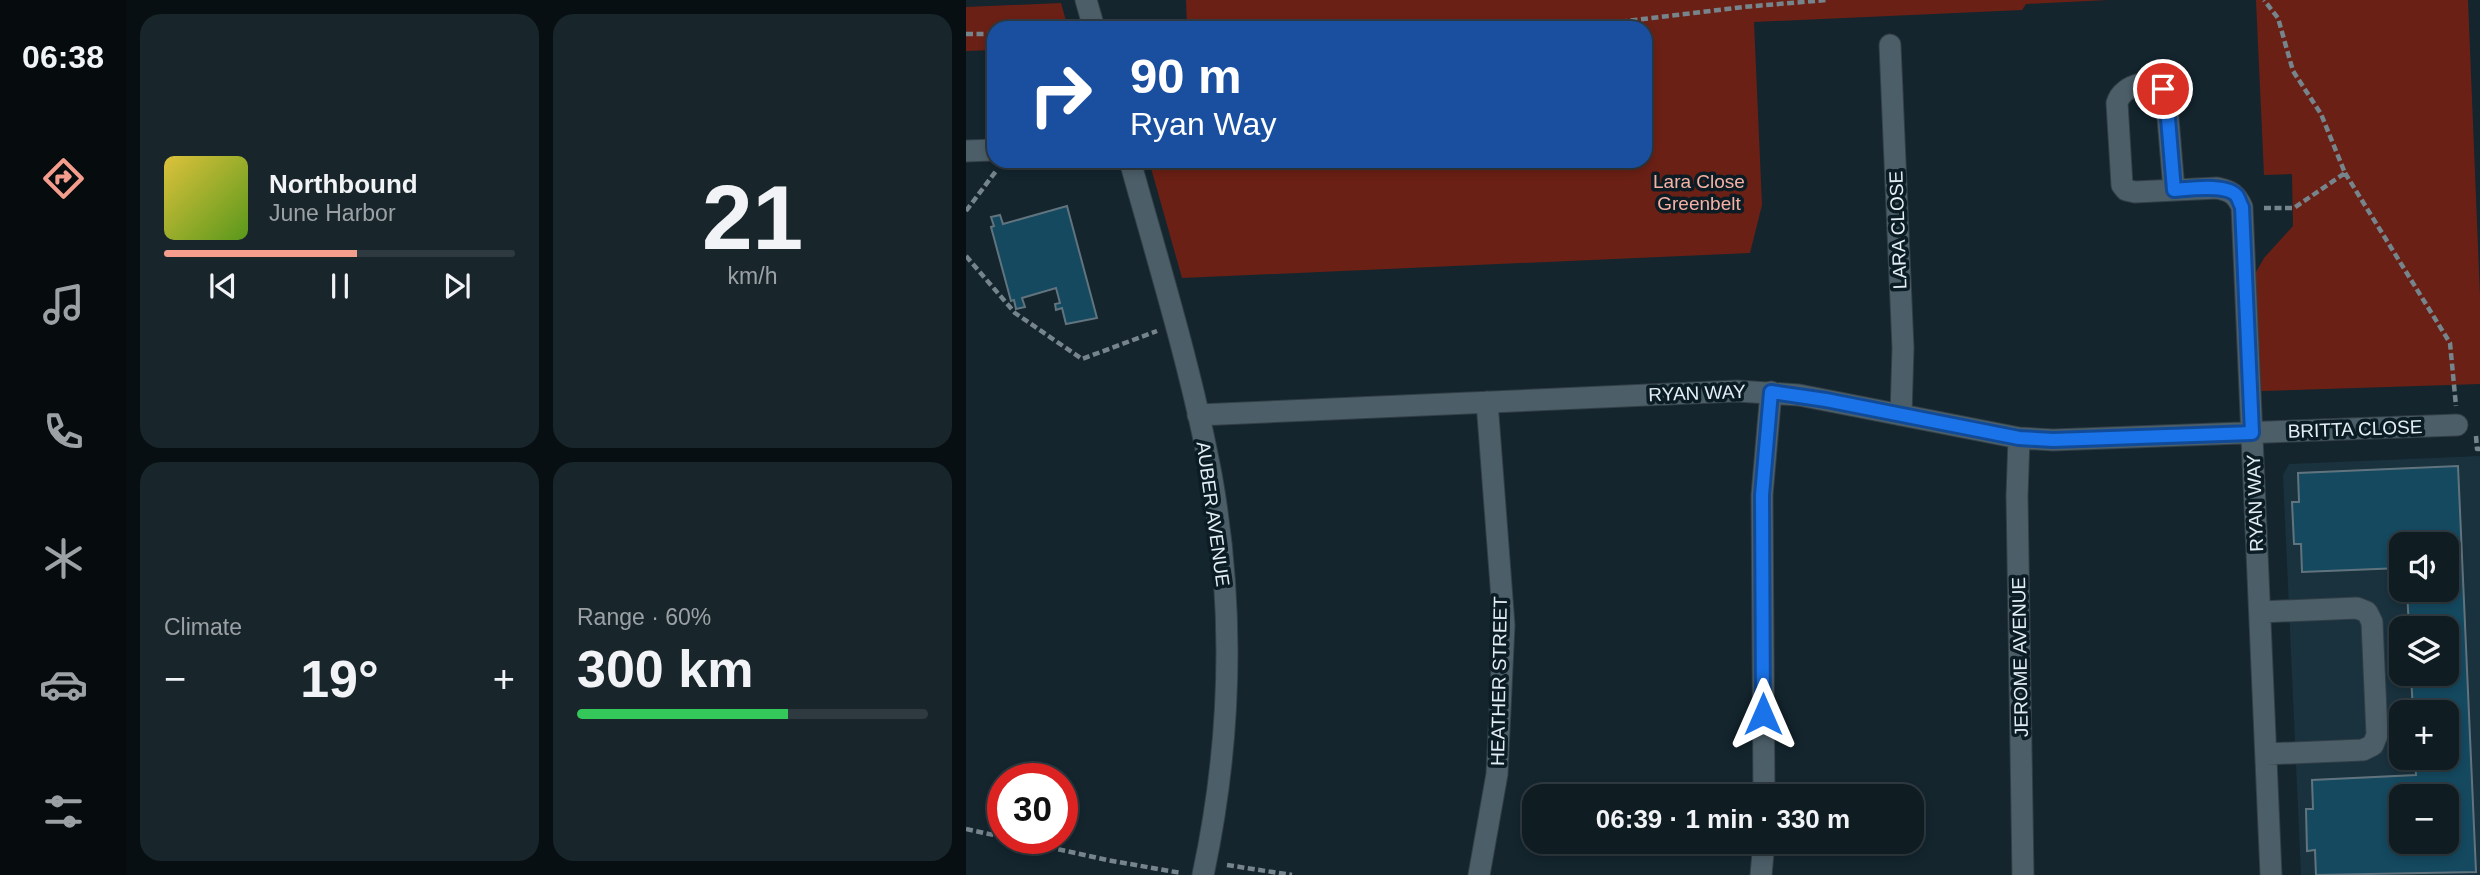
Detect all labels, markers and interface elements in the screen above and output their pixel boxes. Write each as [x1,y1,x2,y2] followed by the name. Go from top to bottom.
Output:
[22,39,104,75] text: 06:38
[1015,49,1106,140] icon: right
[1130,49,1242,103] text: 90 m
[2133,59,2193,119] pin
[2144,70,2182,108] icon: arrive
[1130,106,1276,142] text: Ryan Way
[39,154,88,203] icon: directions
[702,167,803,268] text: 21
[269,169,418,199] text: Northbound
[1653,171,1745,214] park label: Lara Close Greenbelt
[1885,171,1911,289] street label: LARA CLOSE
[269,200,396,226] text: June Harbor
[728,263,777,289] text: km/h
[204,267,242,305] icon: previous
[321,267,359,305] icon: pause
[438,267,476,305] icon: next
[39,280,88,329] icon: music
[1648,381,1746,405] street label: RYAN WAY
[39,407,88,456] icon: phone
[2287,416,2423,442] street label: BRITTA CLOSE
[1192,440,1234,588] street label: AUBER AVENUE
[2243,454,2267,552] street label: RYAN WAY
[2389,532,2459,854] map controls
[2389,532,2459,602] button: sound
[39,534,88,583] icon: climate
[2008,577,2032,737] street label: JEROME AVENUE
[1487,596,1511,766] street label: HEATHER STREET
[577,604,711,630] text: Range · 60%
[164,614,242,640] text: Climate
[2389,616,2459,686] button: layers
[577,640,753,698] text: 300 km
[300,650,379,708] text: 19°
[164,658,186,700] text: −
[493,658,515,700] text: +
[39,660,88,709] icon: car
[1726,677,1800,751] position arrow
[2389,700,2459,770] button: +
[987,763,1078,854] speed limit sign: 30
[2389,784,2459,854] button: −
[39,787,88,836] icon: filters
[1596,804,1850,834] text: 06:39 · 1 min · 330 m

